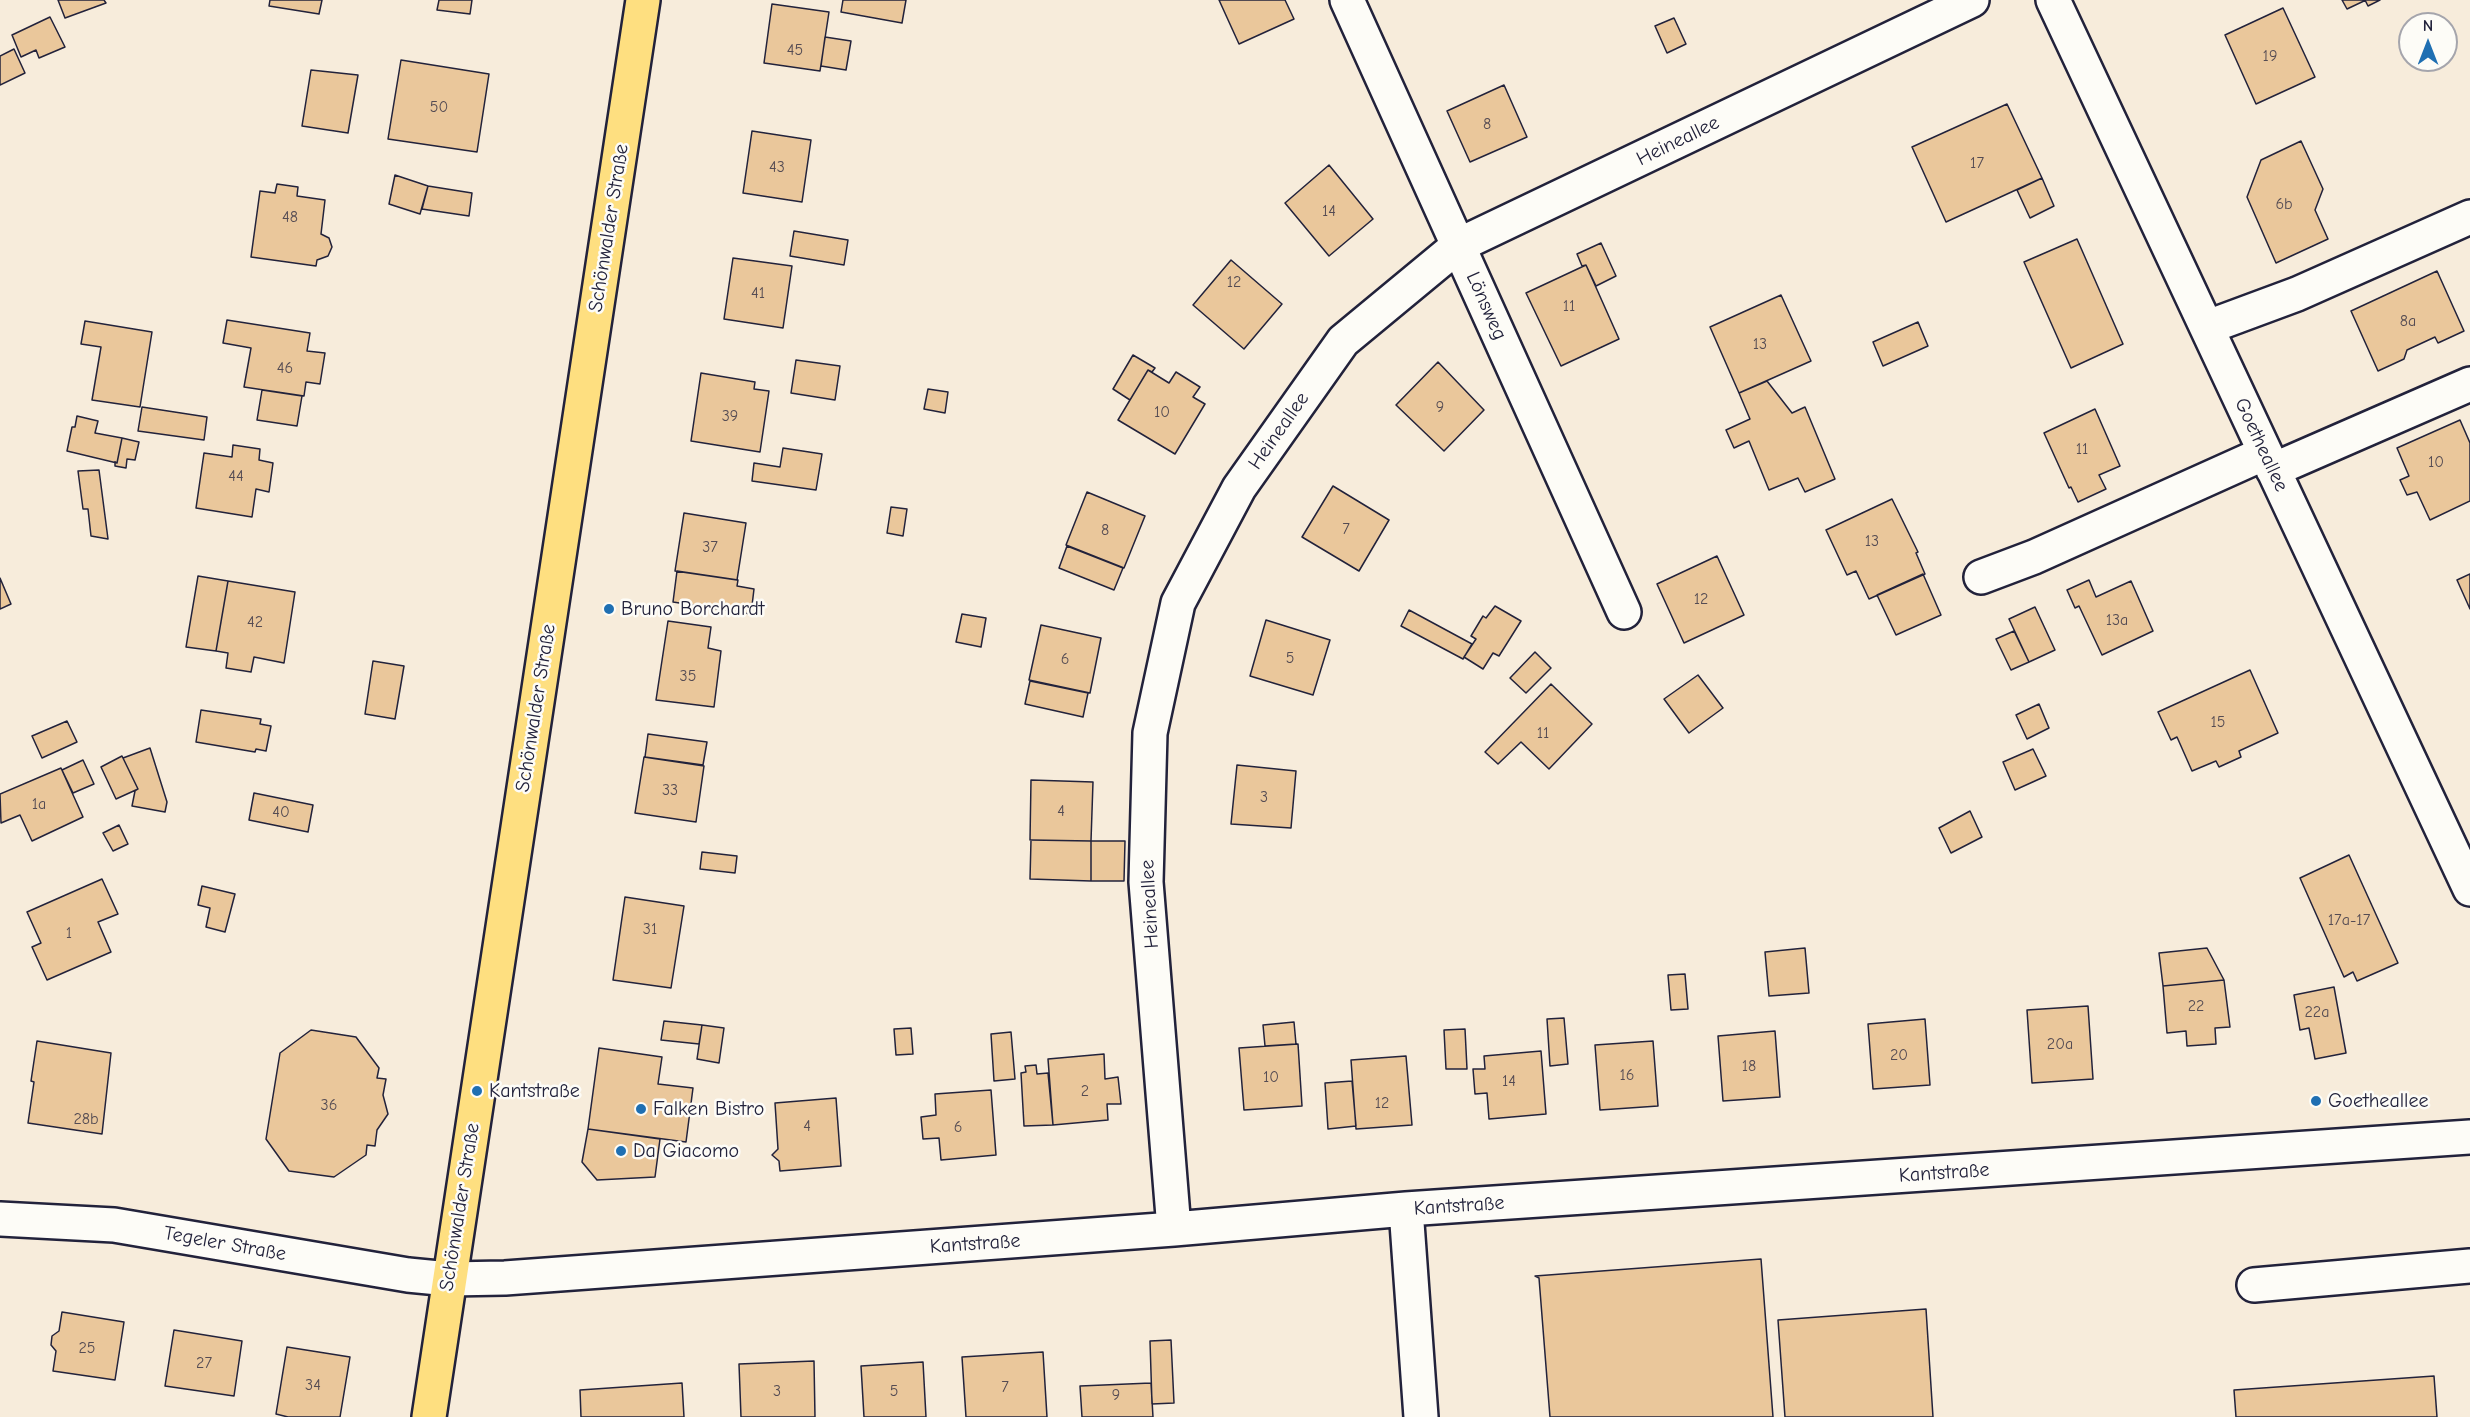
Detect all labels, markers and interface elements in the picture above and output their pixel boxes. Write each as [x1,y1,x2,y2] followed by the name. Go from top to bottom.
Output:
[2398,12,2458,72] north arrow
[2423,17,2433,35] text: N
[787,40,803,60] house number: 45
[2263,46,2277,66] house number: 19
[430,97,448,117] house number: 50
[1633,111,1723,171] street label: Heineallee
[1483,114,1491,134] house number: 8
[584,142,634,314] street label: Schönwalder Straße
[1970,153,1984,173] house number: 17
[769,157,785,177] house number: 43
[2275,194,2293,214] house number: 6b
[1322,201,1336,221] house number: 14
[282,207,298,227] house number: 48
[1460,268,1512,344] street label: Lönsweg
[1227,272,1241,292] house number: 12
[751,283,765,303] house number: 41
[1563,296,1575,316] house number: 11
[2400,311,2416,331] house number: 8a
[1753,334,1767,354] house number: 13
[277,358,293,378] house number: 46
[1244,388,1314,474] street label: Heineallee
[2229,394,2293,496] street label: Goetheallee
[1436,397,1444,417] house number: 9
[1154,402,1170,422] house number: 10
[722,406,738,426] house number: 39
[2076,439,2088,459] house number: 11
[2428,452,2444,472] house number: 10
[228,466,244,486] house number: 44
[1342,519,1350,539] house number: 7
[1101,520,1109,540] house number: 8
[1865,531,1879,551] house number: 13
[702,537,718,557] house number: 37
[1694,589,1708,609] house number: 12
[621,597,765,621] place label: Bruno Borchardt
[602,602,616,616] marker: Bruno Borchardt
[2106,610,2128,630] house number: 13a
[247,612,263,632] house number: 42
[511,622,561,794] street label: Schönwalder Straße
[1286,648,1294,668] house number: 5
[1061,649,1069,669] house number: 6
[680,666,696,686] house number: 35
[2210,712,2226,732] house number: 15
[1537,723,1549,743] house number: 11
[662,780,678,800] house number: 33
[1260,787,1268,807] house number: 3
[32,794,46,814] house number: 1a
[1057,801,1065,821] house number: 4
[272,802,290,822] house number: 40
[1136,859,1164,949] street label: Heineallee
[2328,910,2370,930] house number: 17a-17
[643,919,657,939] house number: 31
[66,923,72,943] house number: 1
[2188,996,2204,1016] house number: 22
[2305,1002,2329,1022] house number: 22a
[2047,1034,2073,1054] house number: 20a
[1890,1045,1908,1065] house number: 20
[1742,1056,1756,1076] house number: 18
[1619,1065,1635,1085] house number: 16
[1263,1067,1279,1087] house number: 10
[1502,1071,1516,1091] house number: 14
[489,1079,580,1103] place label: Kantstraße
[1081,1081,1089,1101] house number: 2
[470,1084,484,1098] marker: Kantstraße
[2328,1089,2428,1113] place label: Goetheallee
[1375,1093,1389,1113] house number: 12
[2309,1094,2323,1108] marker: Goetheallee
[321,1095,337,1115] house number: 36
[653,1097,764,1121] place label: Falken Bistro
[634,1102,648,1116] marker: Falken Bistro
[73,1109,99,1129] house number: 28b
[803,1116,811,1136] house number: 4
[954,1117,962,1137] house number: 6
[435,1121,485,1293] street label: Schönwalder Straße
[633,1139,739,1163] place label: Da Giacomo
[614,1144,628,1158] marker: Da Giacomo
[1898,1158,1990,1188] street label: Kantstraße
[1413,1191,1505,1221] street label: Kantstraße
[162,1221,288,1267] street label: Tegeler Straße
[929,1229,1021,1259] street label: Kantstraße
[78,1338,96,1358] house number: 25
[196,1353,212,1373] house number: 27
[305,1375,321,1395] house number: 34
[1001,1377,1009,1397] house number: 7
[773,1381,781,1401] house number: 3
[890,1381,898,1401] house number: 5
[1112,1385,1120,1405] house number: 9

